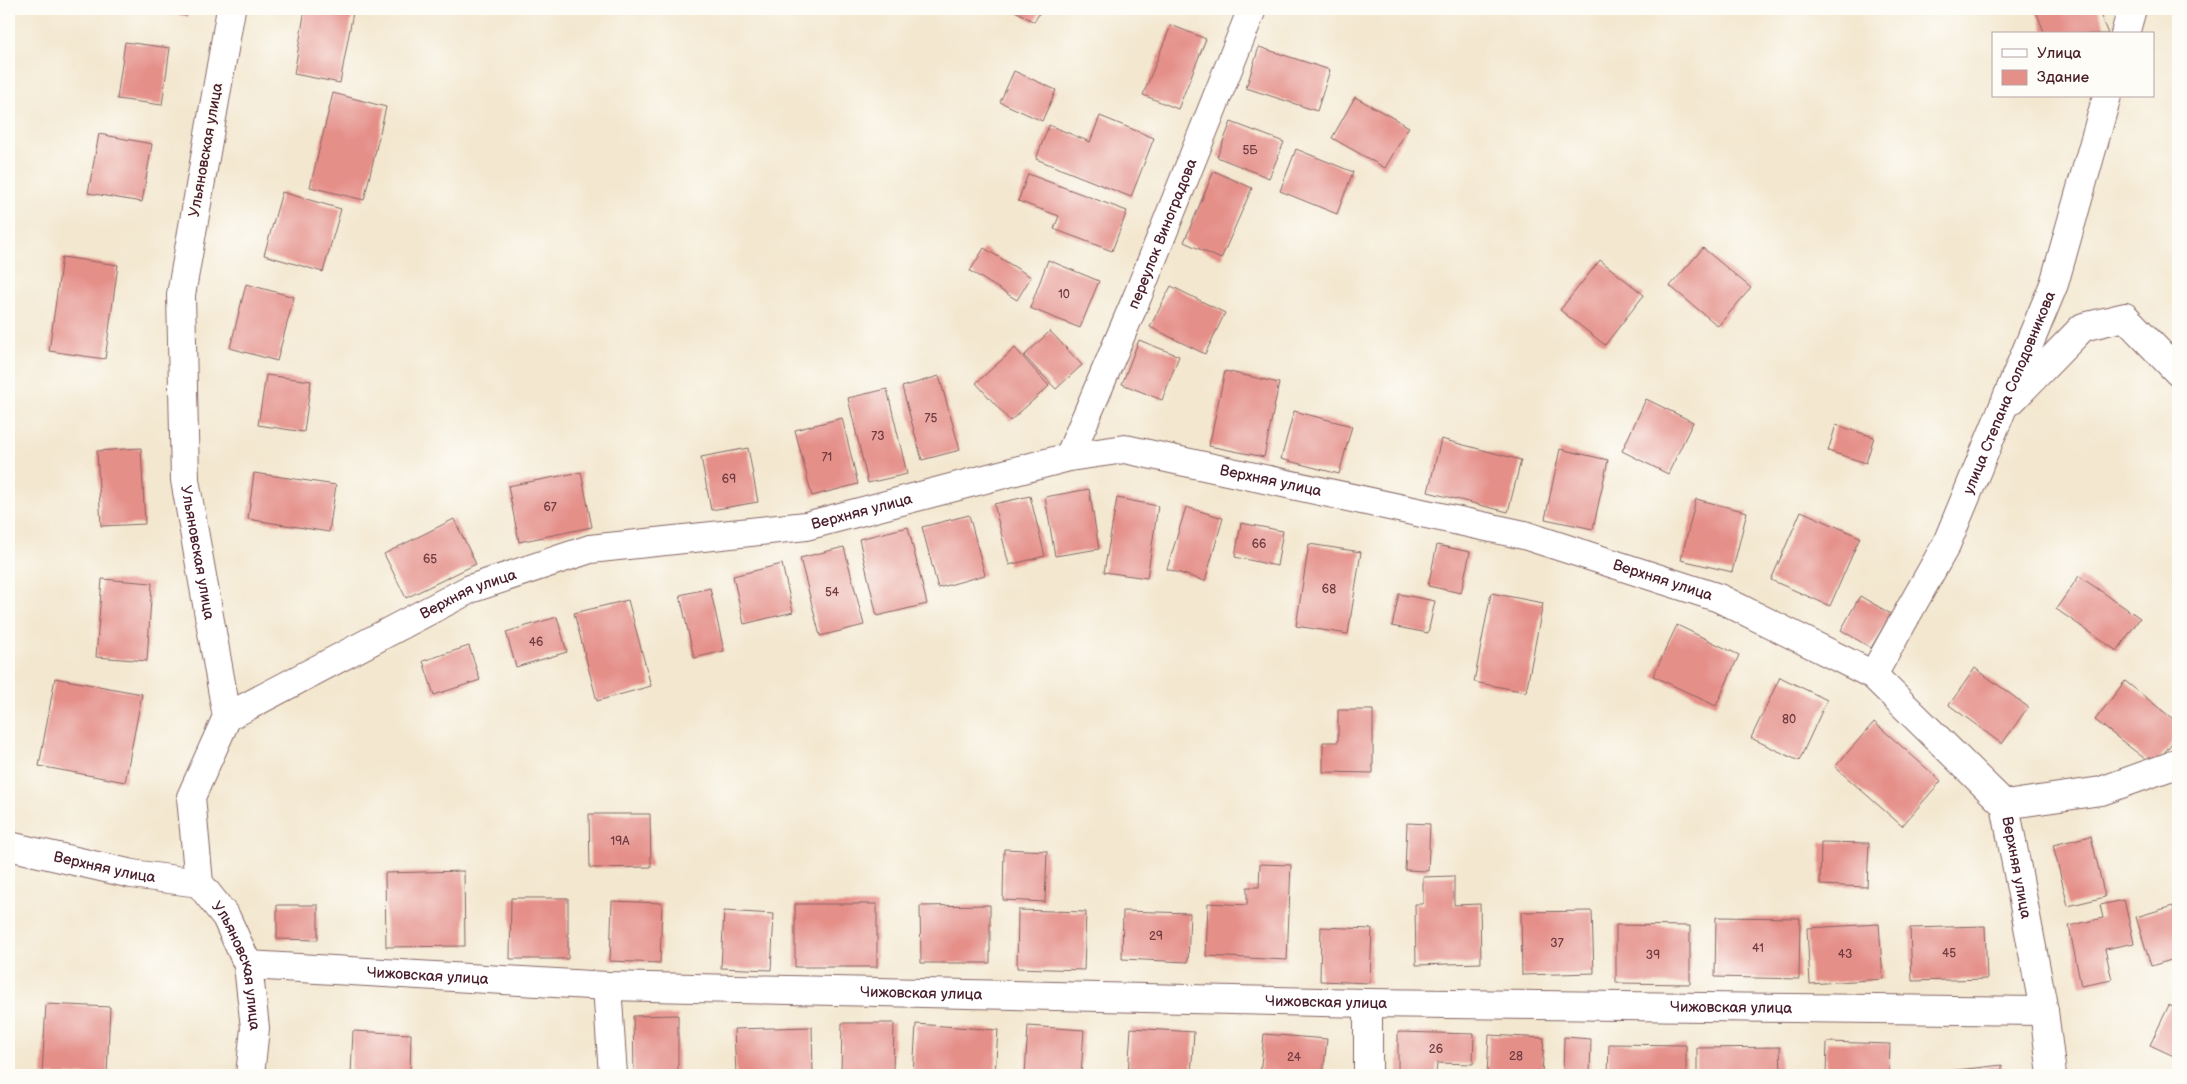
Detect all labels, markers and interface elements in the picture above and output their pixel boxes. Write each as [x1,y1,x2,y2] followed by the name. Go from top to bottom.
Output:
[1992,32,2154,98] legend
[2037,44,2082,63] text: Улица
[2037,68,2089,87] text: Здание
[185,81,227,219] street label: Ульяновская улица
[1242,143,1258,158] house number: 5Б
[1124,156,1201,312] street label: переулок Виноградова
[1058,287,1070,302] house number: 10
[1959,288,2060,497] street label: улица Степана Солодовникова
[925,411,938,426] house number: 75
[871,429,885,444] house number: 73
[822,450,832,465] house number: 71
[1218,460,1324,501] street label: Верхняя улица
[722,472,736,487] house number: 69
[177,484,219,621] street label: Ульяновская улица
[809,489,914,534] street label: Верхняя улица
[543,500,557,515] house number: 67
[1252,537,1266,552] house number: 66
[423,552,437,567] house number: 65
[1611,555,1715,605] street label: Верхняя улица
[416,565,519,623] street label: Верхняя улица
[1322,582,1336,597] house number: 68
[825,585,840,600] house number: 54
[529,635,543,650] house number: 46
[1782,712,1796,727] house number: 80
[1998,815,2036,920] street label: Верхняя улица
[611,834,630,849] house number: 19А
[52,847,157,887] street label: Верхняя улица
[208,897,265,1031] street label: Ульяновская улица
[1149,929,1163,944] house number: 29
[1550,936,1564,951] house number: 37
[1752,941,1764,956] house number: 41
[1942,946,1956,961] house number: 45
[1838,947,1852,962] house number: 43
[1646,948,1660,963] house number: 39
[366,962,489,989] street label: Чижовская улица
[860,982,983,1004] street label: Чижовская улица
[1265,991,1388,1013] street label: Чижовская улица
[1670,997,1792,1018] street label: Чижовская улица
[1429,1042,1443,1057] house number: 26
[1509,1049,1523,1064] house number: 28
[1287,1050,1302,1065] house number: 24

